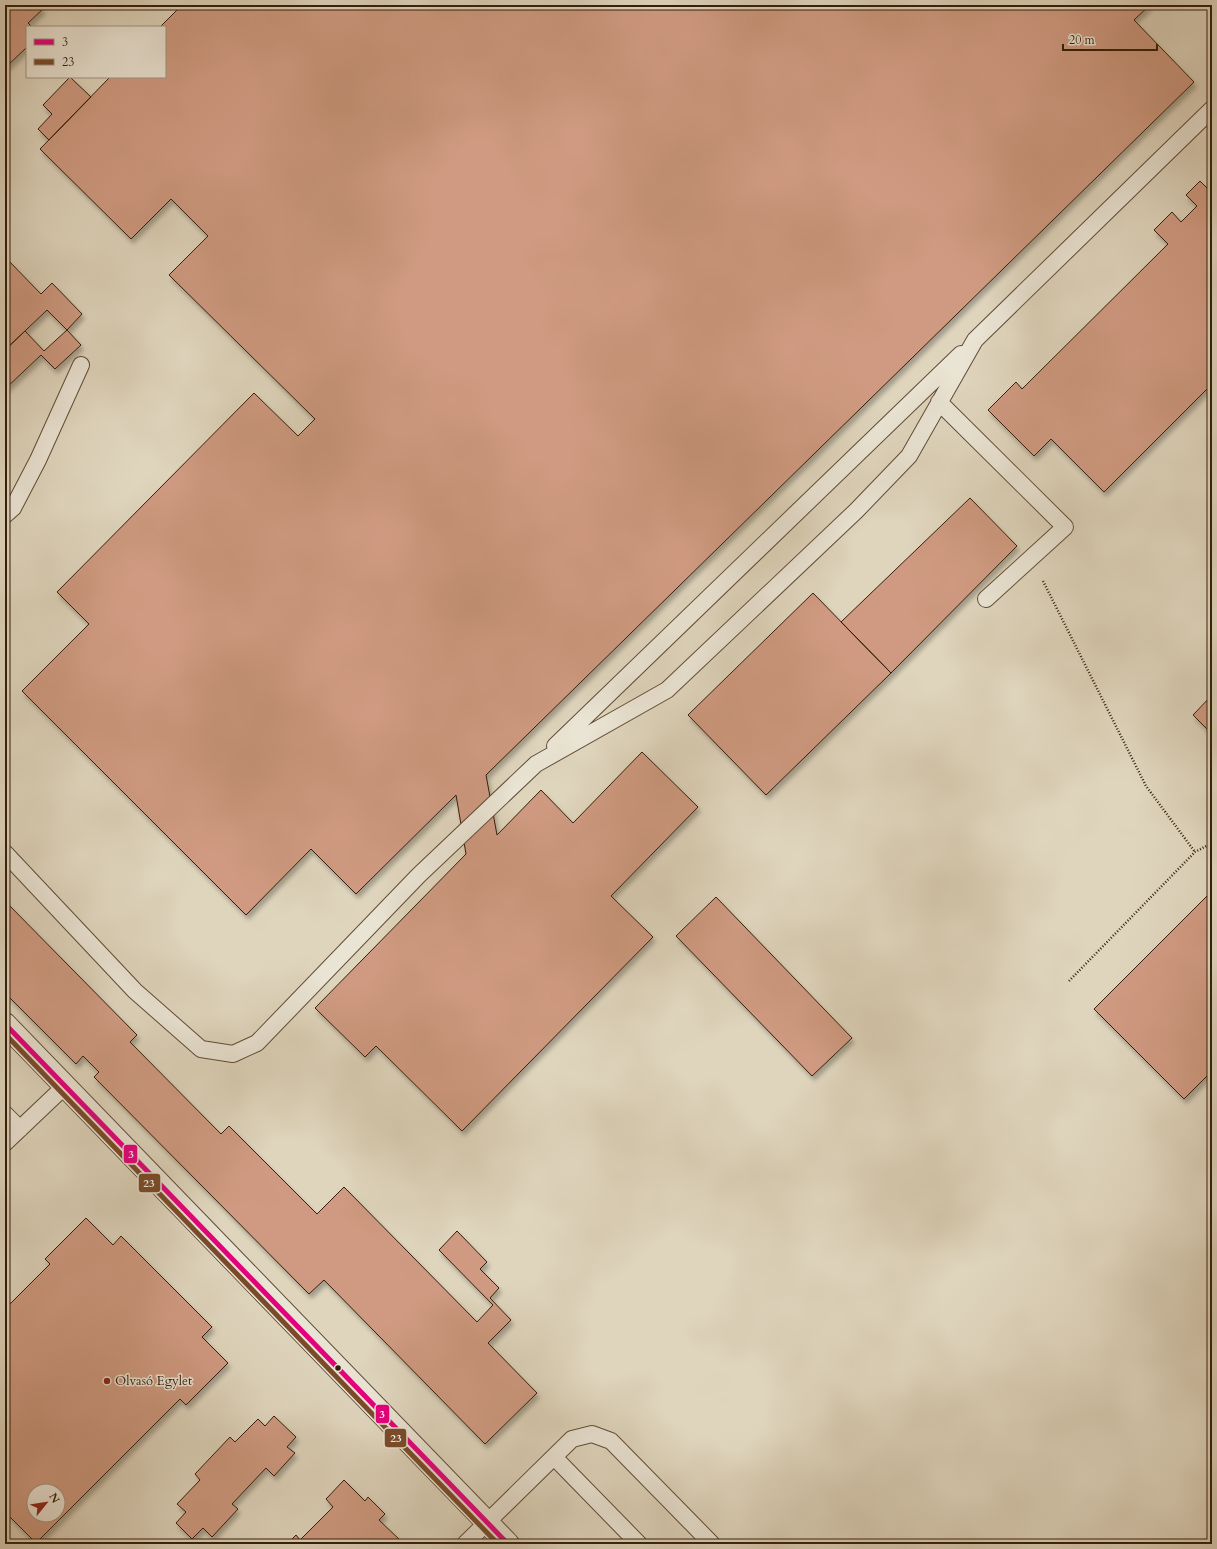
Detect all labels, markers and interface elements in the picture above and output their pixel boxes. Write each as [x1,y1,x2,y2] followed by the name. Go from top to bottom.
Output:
[26,26,166,78] legend
[1063,26,1157,52] scale bar
[1069,32,1096,48] text: 20 m
[62,34,68,50] text: 3
[62,54,74,70] text: 23
[123,1144,138,1164] line badge: 3
[128,1147,134,1162] text: 3
[138,1173,161,1193] line badge: 23
[143,1176,155,1191] text: 23
[333,1363,343,1373] unlabelled marker
[115,1372,192,1390] place label: Olvasó Egylet
[102,1376,112,1386] marker: Olvasó Egylet
[375,1404,390,1424] line badge: 3
[379,1407,385,1422] text: 3
[384,1428,407,1448] line badge: 23
[390,1431,402,1446] text: 23
[26,1483,66,1523] north arrow
[45,1490,63,1507] text: N

